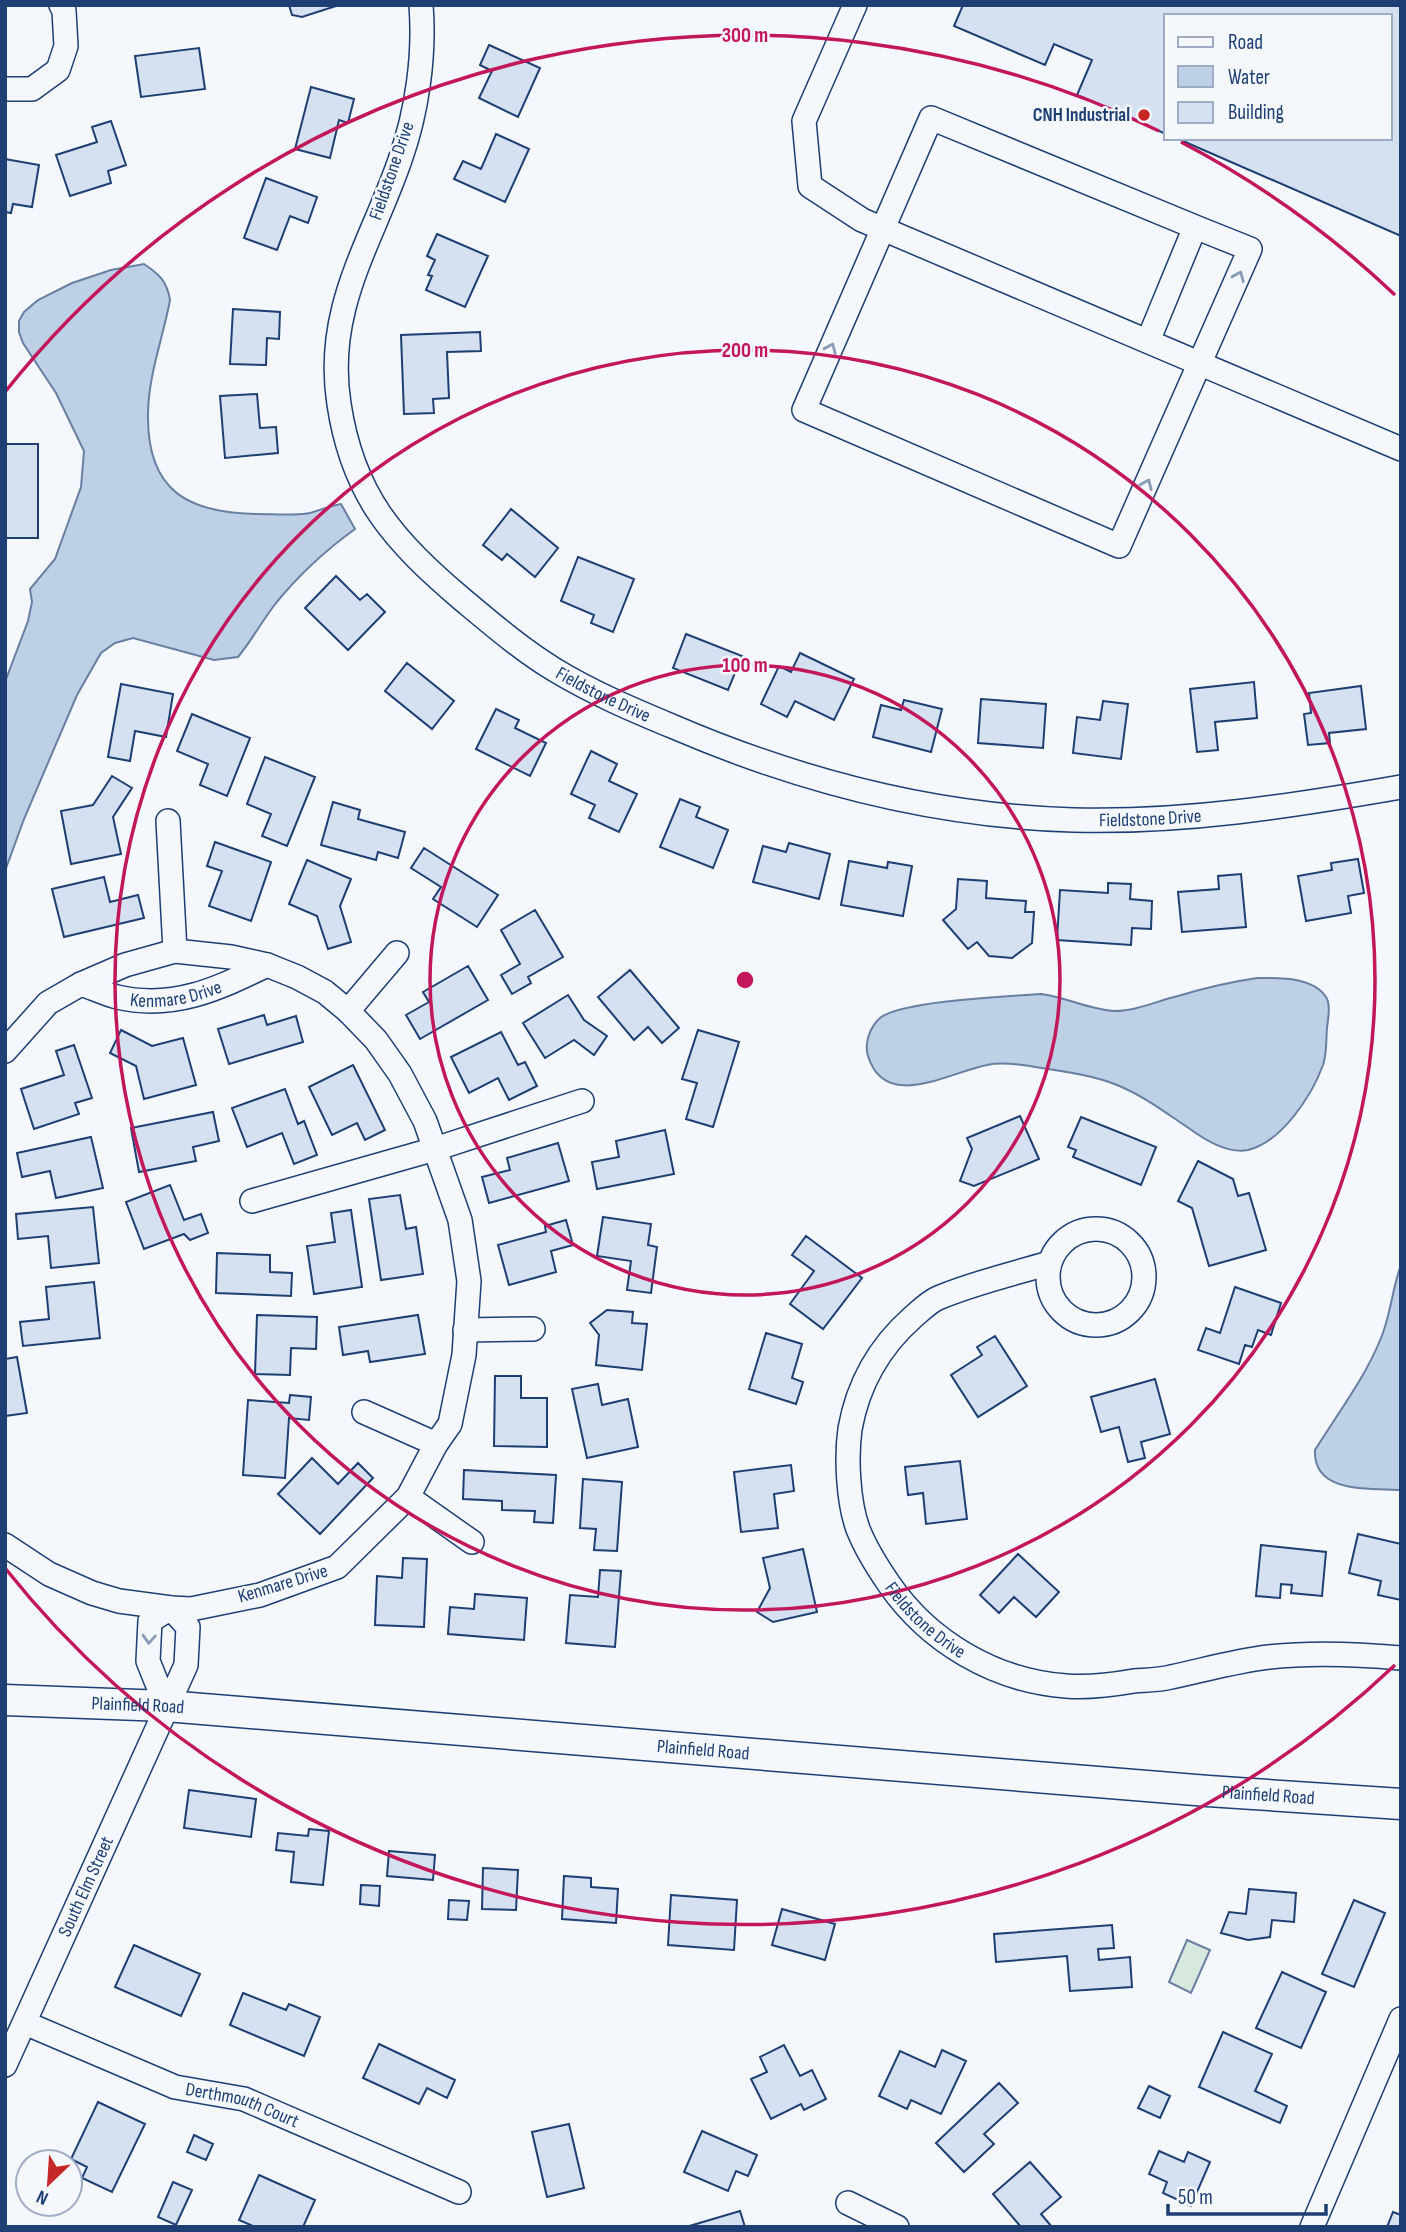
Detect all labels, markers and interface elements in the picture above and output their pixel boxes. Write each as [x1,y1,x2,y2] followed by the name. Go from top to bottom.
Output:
[1164,14,1392,140] legend
[722,23,768,48] text: 300 m
[1228,30,1263,55] text: Road
[1228,65,1270,90] text: Water
[1228,100,1284,125] text: Building
[1033,104,1130,127] place label: CNH Industrial
[1136,107,1152,123] marker: CNH Industrial
[364,119,420,223] street label: Fieldstone Drive
[1231,270,1245,283] one-way arrow
[722,338,768,363] text: 200 m
[823,343,837,355] one-way arrow
[1139,479,1153,491] one-way arrow
[722,653,768,678] text: 100 m
[552,662,654,727] street label: Fieldstone Drive
[1099,804,1202,832] street label: Fieldstone Drive
[733,968,757,992] centre of rings
[129,975,225,1013] street label: Kenmare Drive
[235,1559,331,1609] street label: Kenmare Drive
[880,1578,970,1663] street label: Fieldstone Drive
[142,1634,157,1645] one-way arrow
[91,1692,185,1719] street label: Plainfield Road
[656,1735,750,1765] street label: Plainfield Road
[1221,1780,1315,1810] street label: Plainfield Road
[53,1832,119,1940] street label: South Elm Street
[184,2078,303,2133] street label: Derthmouth Court
[14,2148,84,2218] north arrow
[1168,2172,1326,2216] scale bar
[33,2184,52,2210] text: N
[1178,2185,1213,2210] text: 50 m

